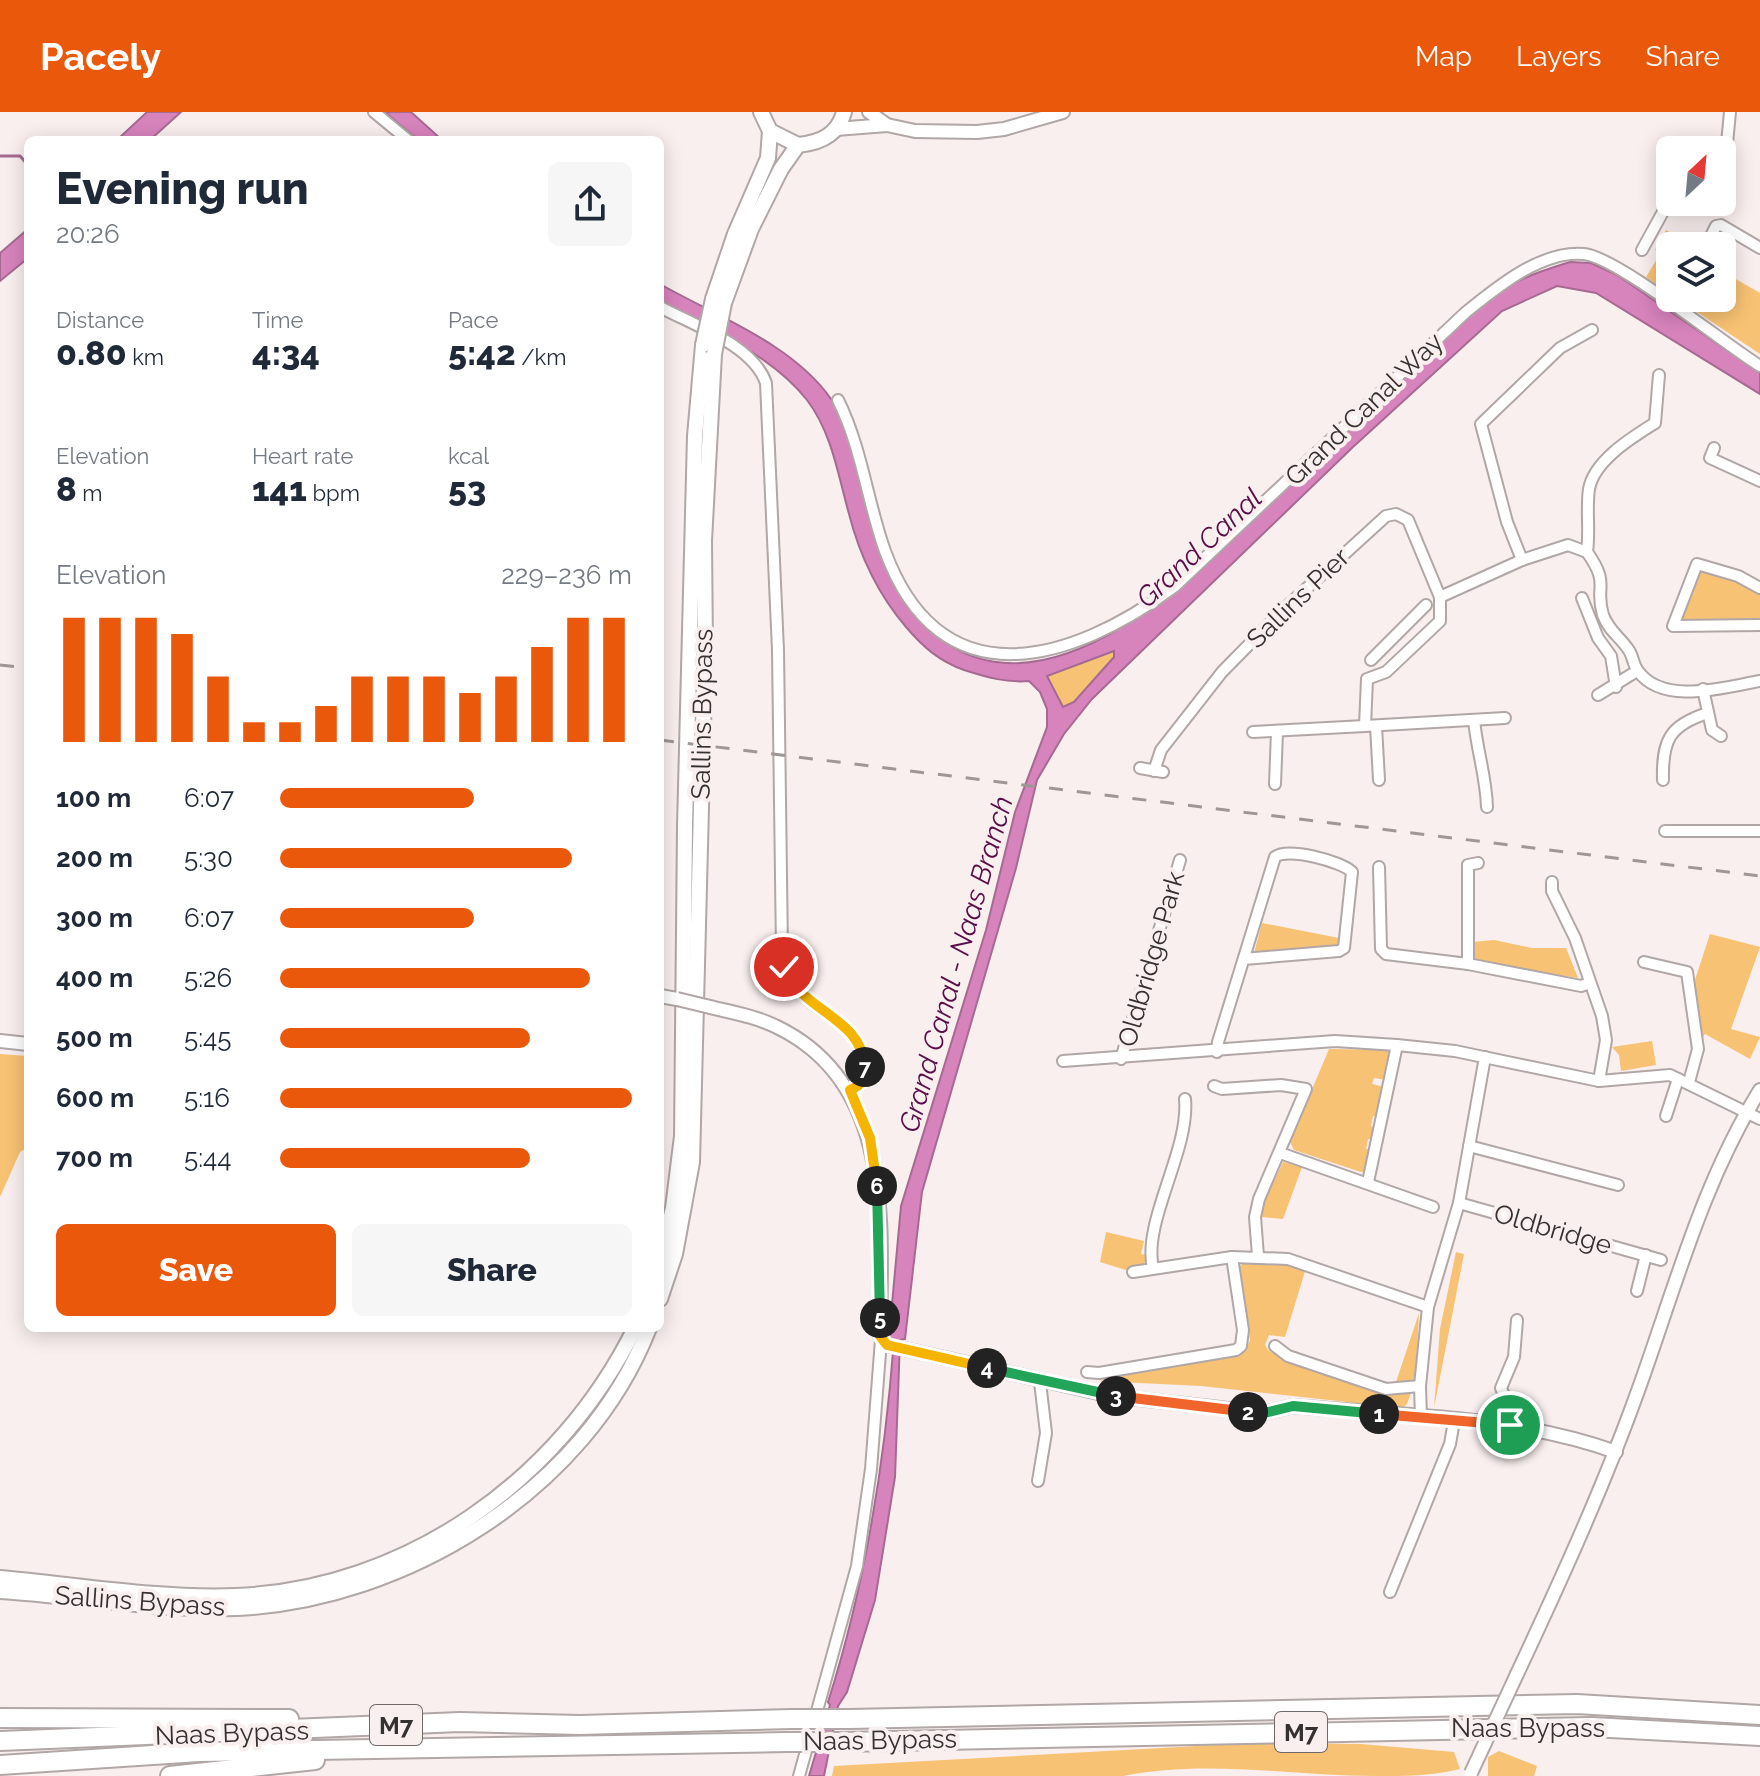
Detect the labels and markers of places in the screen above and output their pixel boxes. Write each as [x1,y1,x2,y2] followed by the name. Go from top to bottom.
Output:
[750,933,818,1001] pin
[845,1047,885,1087] pin: 7
[857,1166,897,1206] pin: 6
[860,1298,900,1338] pin: 5
[967,1348,1007,1388] pin: 4
[1096,1376,1136,1416] pin: 3
[1476,1391,1544,1459] pin
[1228,1392,1268,1432] pin: 2
[1359,1394,1399,1434] pin: 1

